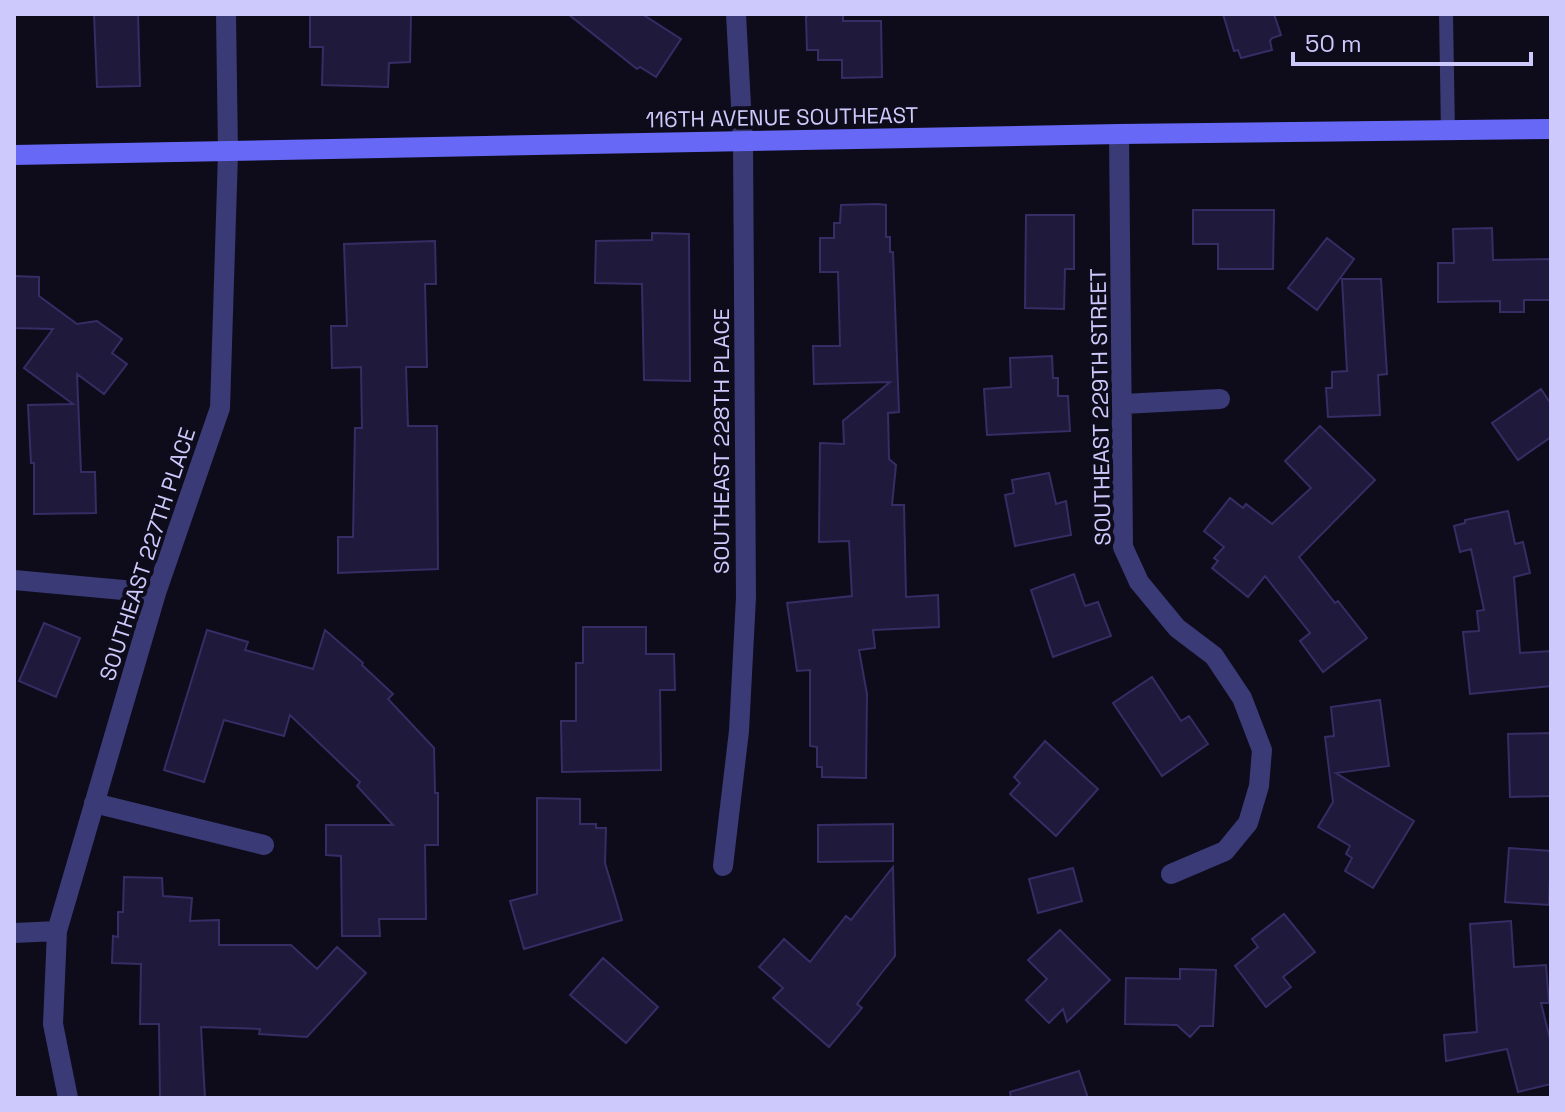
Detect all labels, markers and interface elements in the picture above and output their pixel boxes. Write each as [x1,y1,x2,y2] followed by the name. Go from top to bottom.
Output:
[1293,16,1531,66] scale bar
[1305,28,1362,59] text: 50 m
[645,101,919,133] street label: 116TH AVENUE SOUTHEAST
[1084,268,1116,546] street label: SOUTHEAST 229TH STREET
[707,308,735,574] street label: SOUTHEAST 228TH PLACE
[93,424,201,684] street label: SOUTHEAST 227TH PLACE

